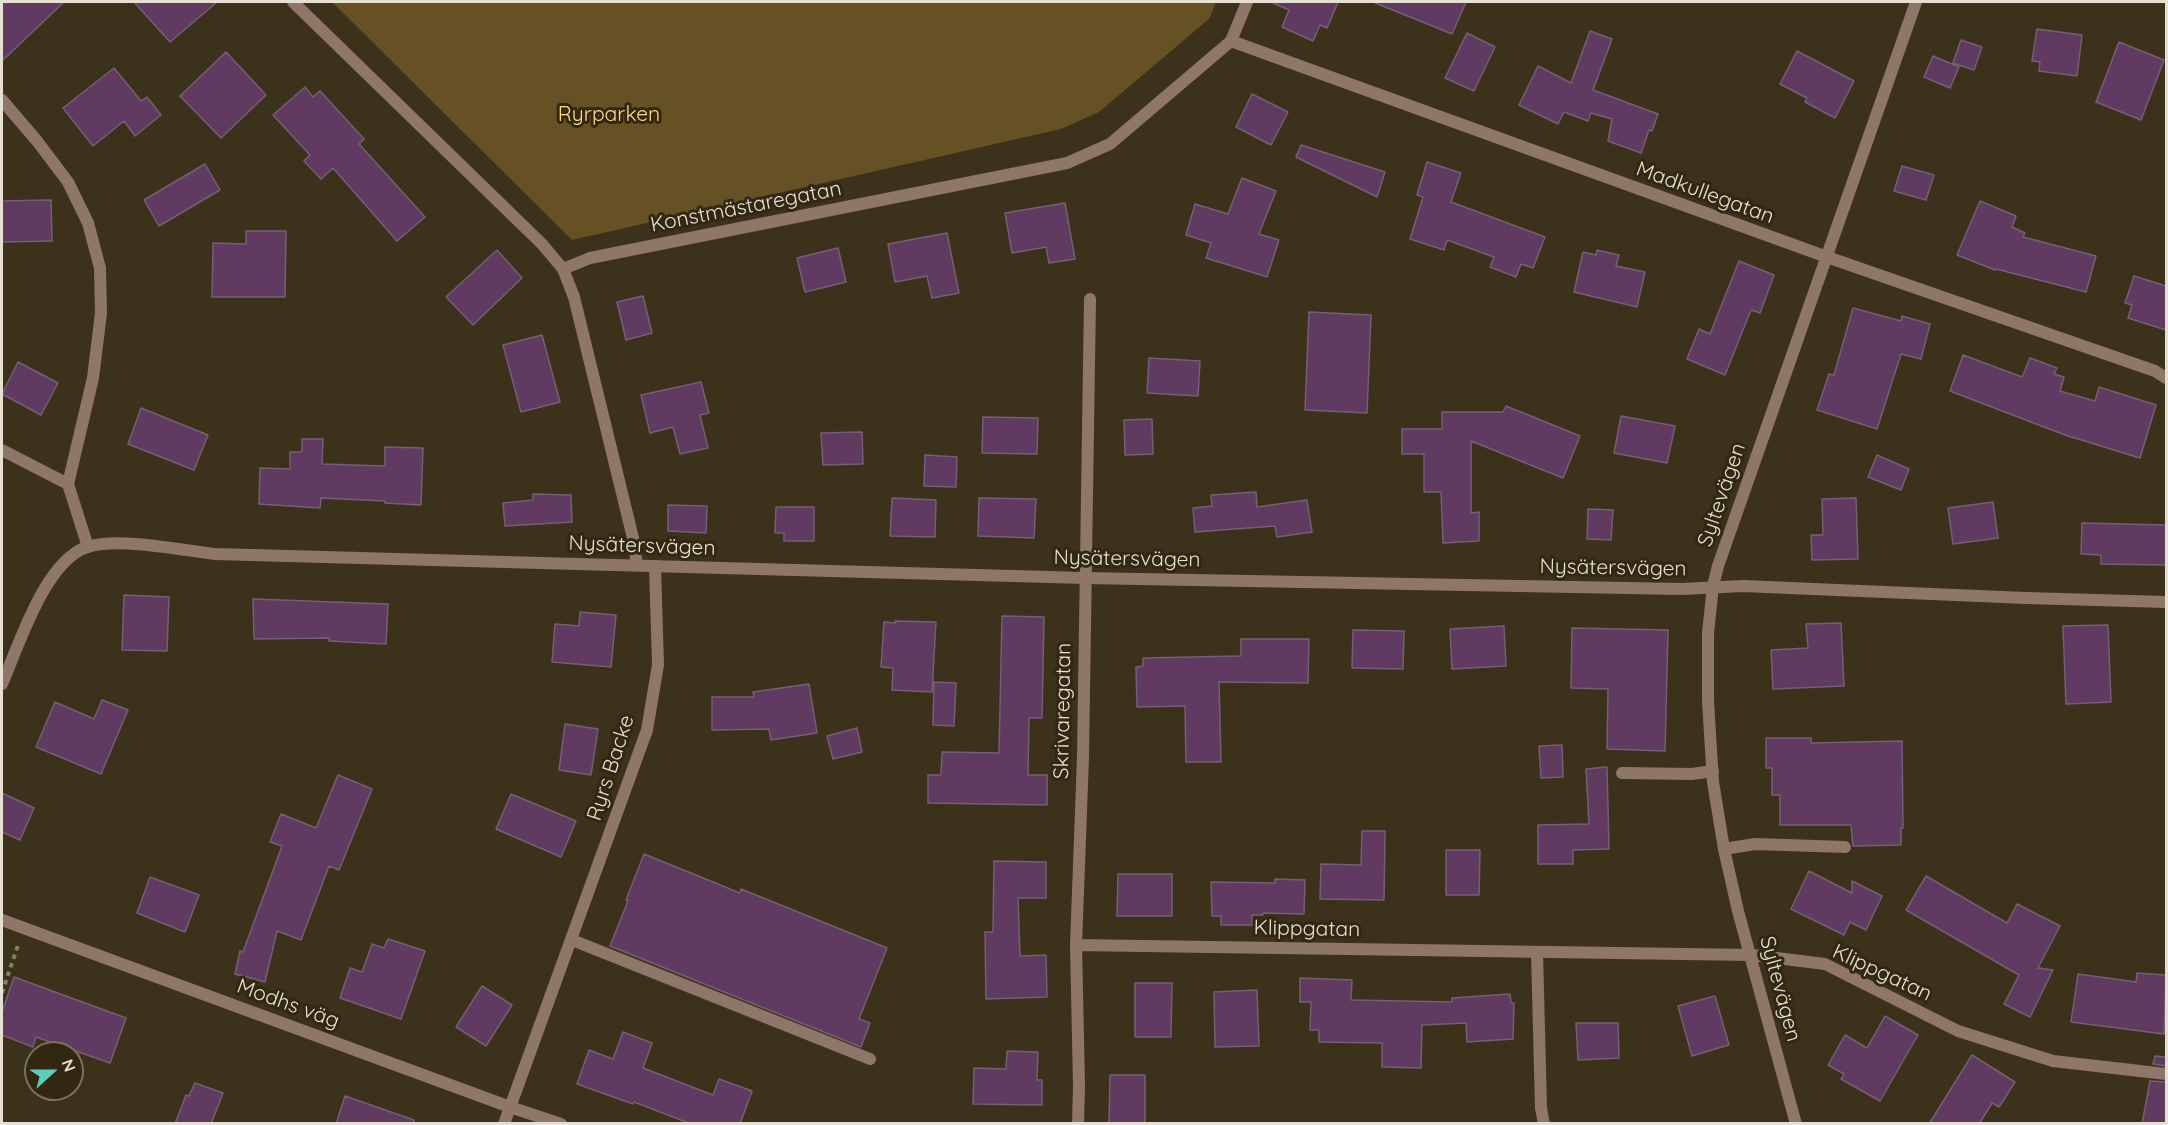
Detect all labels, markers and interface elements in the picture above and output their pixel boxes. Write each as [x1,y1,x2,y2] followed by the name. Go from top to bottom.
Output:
[558,102,660,128] park label: Ryrparken
[1633,156,1777,230] street label: Madkullegatan
[648,176,844,238] street label: Konstmästaregatan
[1693,440,1751,550] street label: Syltevägen
[568,531,716,561] street label: Nysätersvägen
[1053,545,1201,573] street label: Nysätersvägen
[1539,554,1687,582] street label: Nysätersvägen
[1049,643,1077,779] street label: Skrivaregatan
[582,712,640,824] street label: Ryrs Backe
[1253,915,1361,943] street label: Klippgatan
[1754,934,1806,1044] street label: Syltevägen
[1828,939,1936,1007] street label: Klippgatan
[233,974,343,1034] street label: Modhs väg
[24,1041,84,1101] north arrow
[57,1056,80,1074] text: N

